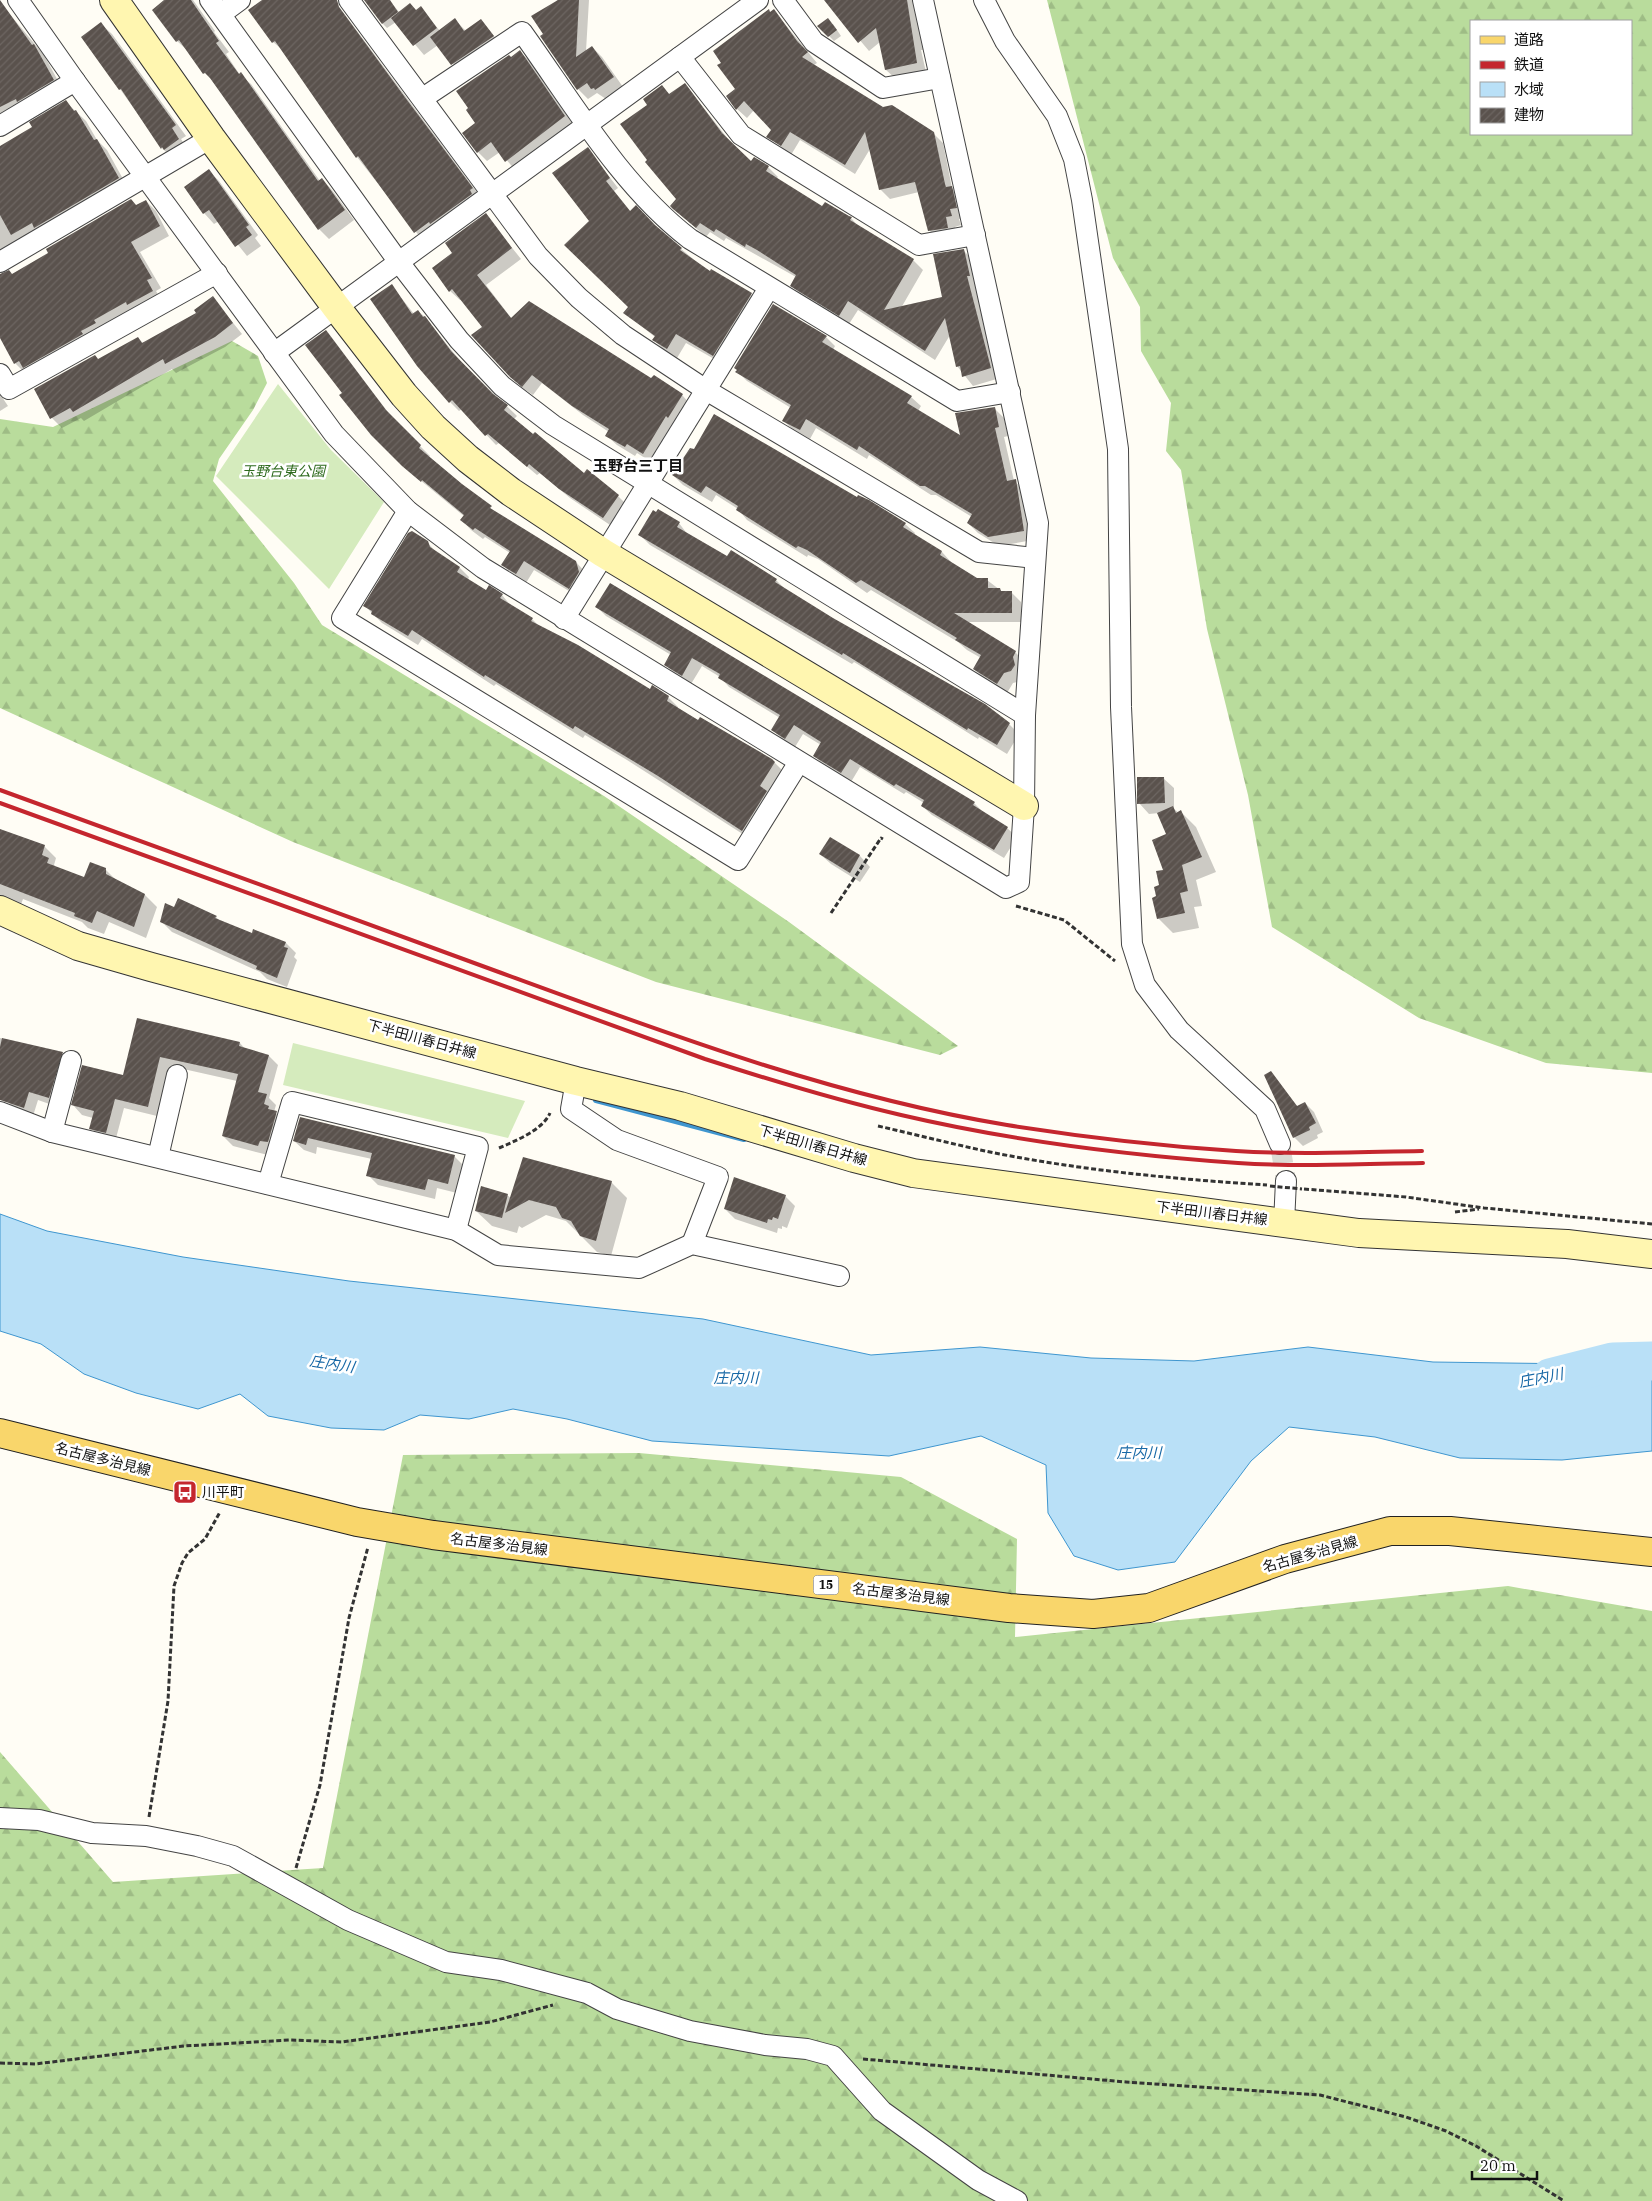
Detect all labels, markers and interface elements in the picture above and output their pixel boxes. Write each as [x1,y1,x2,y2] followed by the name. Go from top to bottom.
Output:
[1470,20,1632,135] legend
[1514,30,1544,49] text: 道路
[1514,55,1544,74] text: 鉄道
[1514,80,1544,99] text: 水域
[1514,105,1544,124] text: 建物
[593,456,683,475] district label: 玉野台三丁目
[241,462,327,480] park label: 玉野台東公園
[366,1016,478,1062] street label: 下半田川春日井線
[757,1121,869,1169] street label: 下半田川春日井線
[1155,1197,1269,1229] street label: 下半田川春日井線
[308,1351,358,1377] water label: 庄内川
[1517,1364,1567,1391] water label: 庄内川
[713,1368,760,1387] water label: 庄内川
[53,1438,153,1480] street label: 名古屋多治見線
[1116,1443,1163,1462] water label: 庄内川
[172,1479,198,1505] bus stop icon: 川平町
[202,1483,244,1501] place label: 川平町
[449,1529,549,1559] street label: 名古屋多治見線
[1260,1532,1360,1576] street label: 名古屋多治見線
[814,1576,838,1594] road number: 15
[851,1579,951,1609] street label: 名古屋多治見線
[1472,2148,1537,2180] scale bar
[1480,2156,1516,2175] text: 20 m

